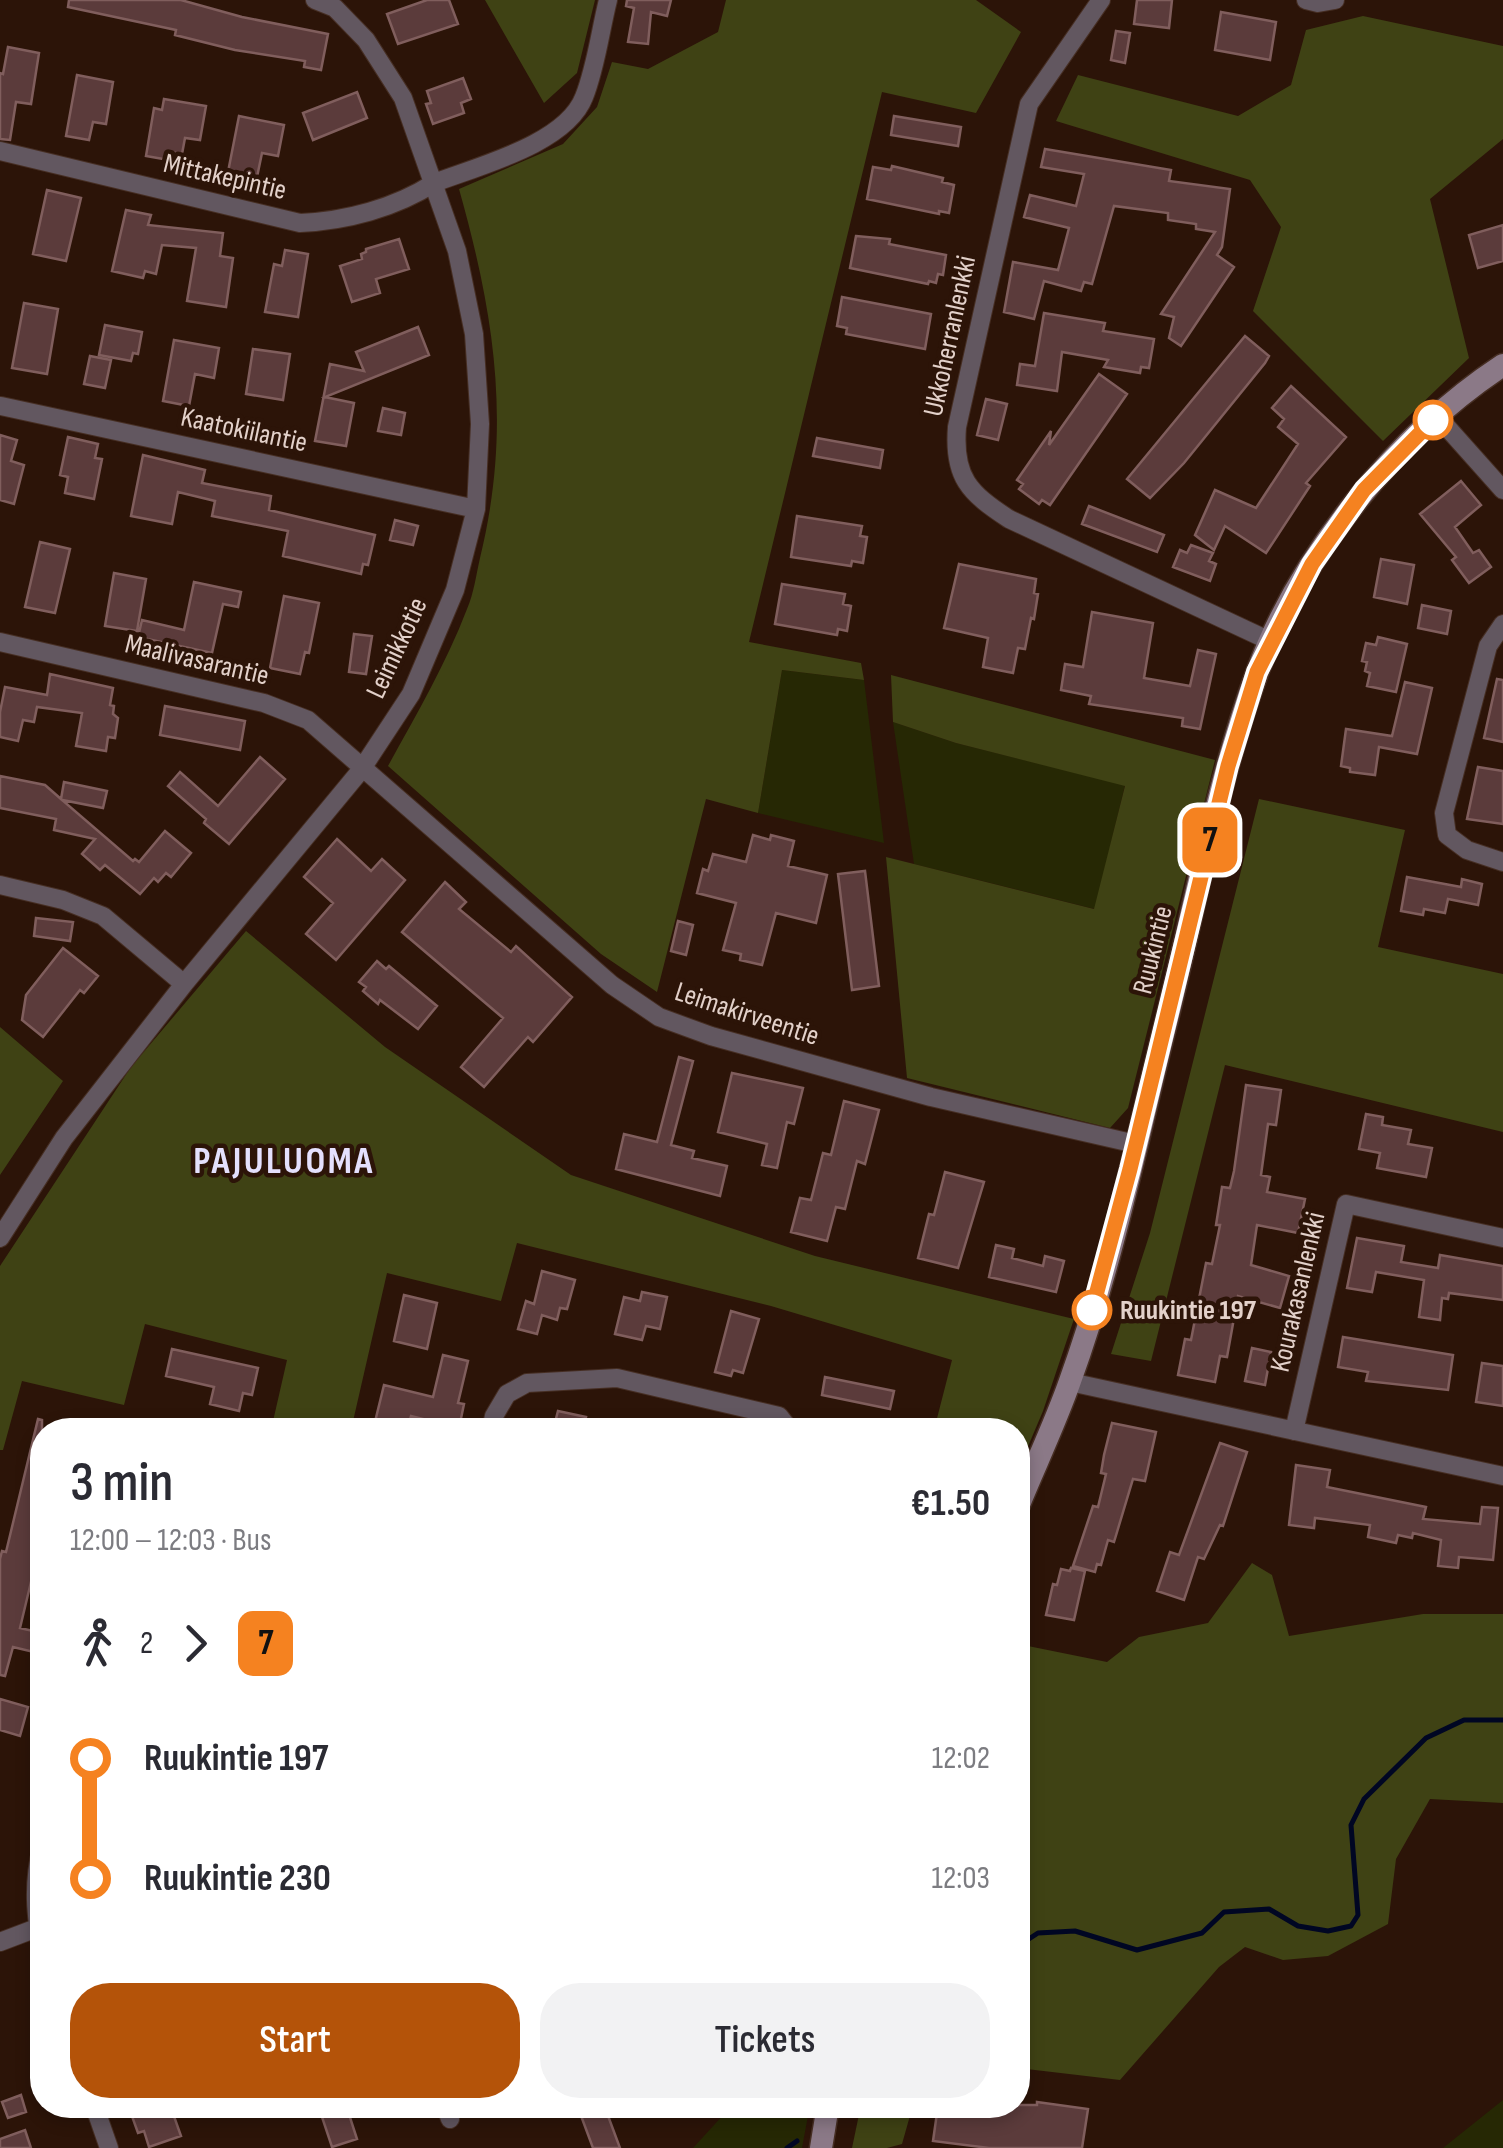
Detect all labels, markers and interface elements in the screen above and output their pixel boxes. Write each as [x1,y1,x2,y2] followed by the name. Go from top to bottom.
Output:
[160,147,290,207] street label: Mittakepintie
[917,253,983,419] street label: Ukkoherranlenkki
[178,401,310,459] street label: Kaatokiilantie
[1414,401,1452,439] unlabelled marker
[359,592,435,704] street label: Leimikkotie
[122,627,272,693] street label: Maalivasarantie
[1178,808,1242,872] line badge: 7
[1202,819,1218,862] text: 7
[1126,903,1180,997] street label: Ruukintie
[671,975,823,1053] street label: Leimakirveentie
[193,1139,375,1184] district label: PAJULUOMA
[1264,1209,1332,1375] street label: Kourakasanlenkki
[1073,1291,1111,1329] marker: Ruukintie 197
[1120,1294,1257,1327] place label: Ruukintie 197
[70,1450,173,1517] text: 3 min
[911,1481,990,1526] text: €1.50
[70,1521,271,1560] text: 12:00 – 12:03 · Bus
[70,1616,125,1671] icon: walk
[168,1616,223,1671] icon: forward
[258,1622,273,1665] text: 7
[140,1624,153,1663] text: 2
[144,1736,328,1781] text: Ruukintie 197
[932,1739,990,1778] text: 12:02
[144,1856,331,1901] text: Ruukintie 230
[932,1859,990,1898] text: 12:03
[70,1983,520,2098] button: Start
[540,1983,990,2098] button: Tickets

